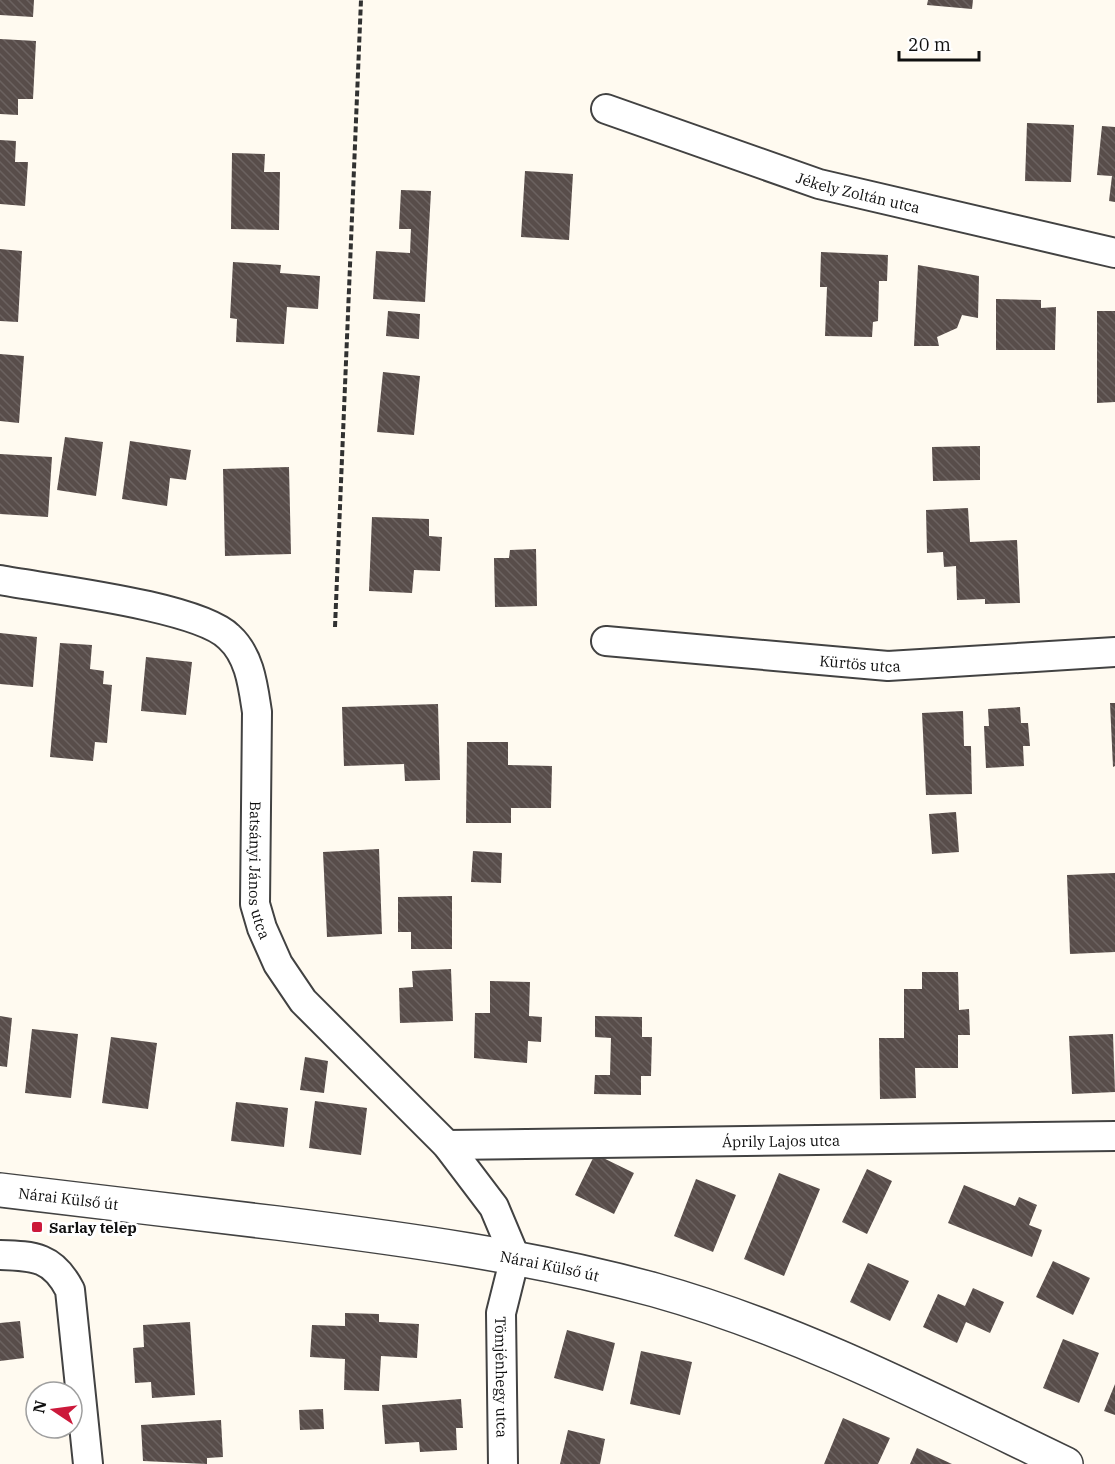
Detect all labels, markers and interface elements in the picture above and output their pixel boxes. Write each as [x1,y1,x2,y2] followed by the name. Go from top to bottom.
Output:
[899,24,978,62] scale bar
[908,33,951,56] text: 20 m
[794,167,922,217] street label: Jékely Zoltán utca
[819,650,901,676] street label: Kürtös utca
[245,801,275,942] street label: Batsányi János utca
[722,1130,840,1151] street label: Áprily Lajos utca
[17,1183,120,1214] street label: Nárai Külső út
[49,1218,137,1237] place label: Sarlay telep
[30,1220,44,1234] marker: Sarlay telep
[499,1246,601,1285] street label: Nárai Külső út
[492,1316,512,1438] street label: Tömjénhegy utca
[24,1380,84,1440] north arrow
[28,1398,51,1415] text: N

